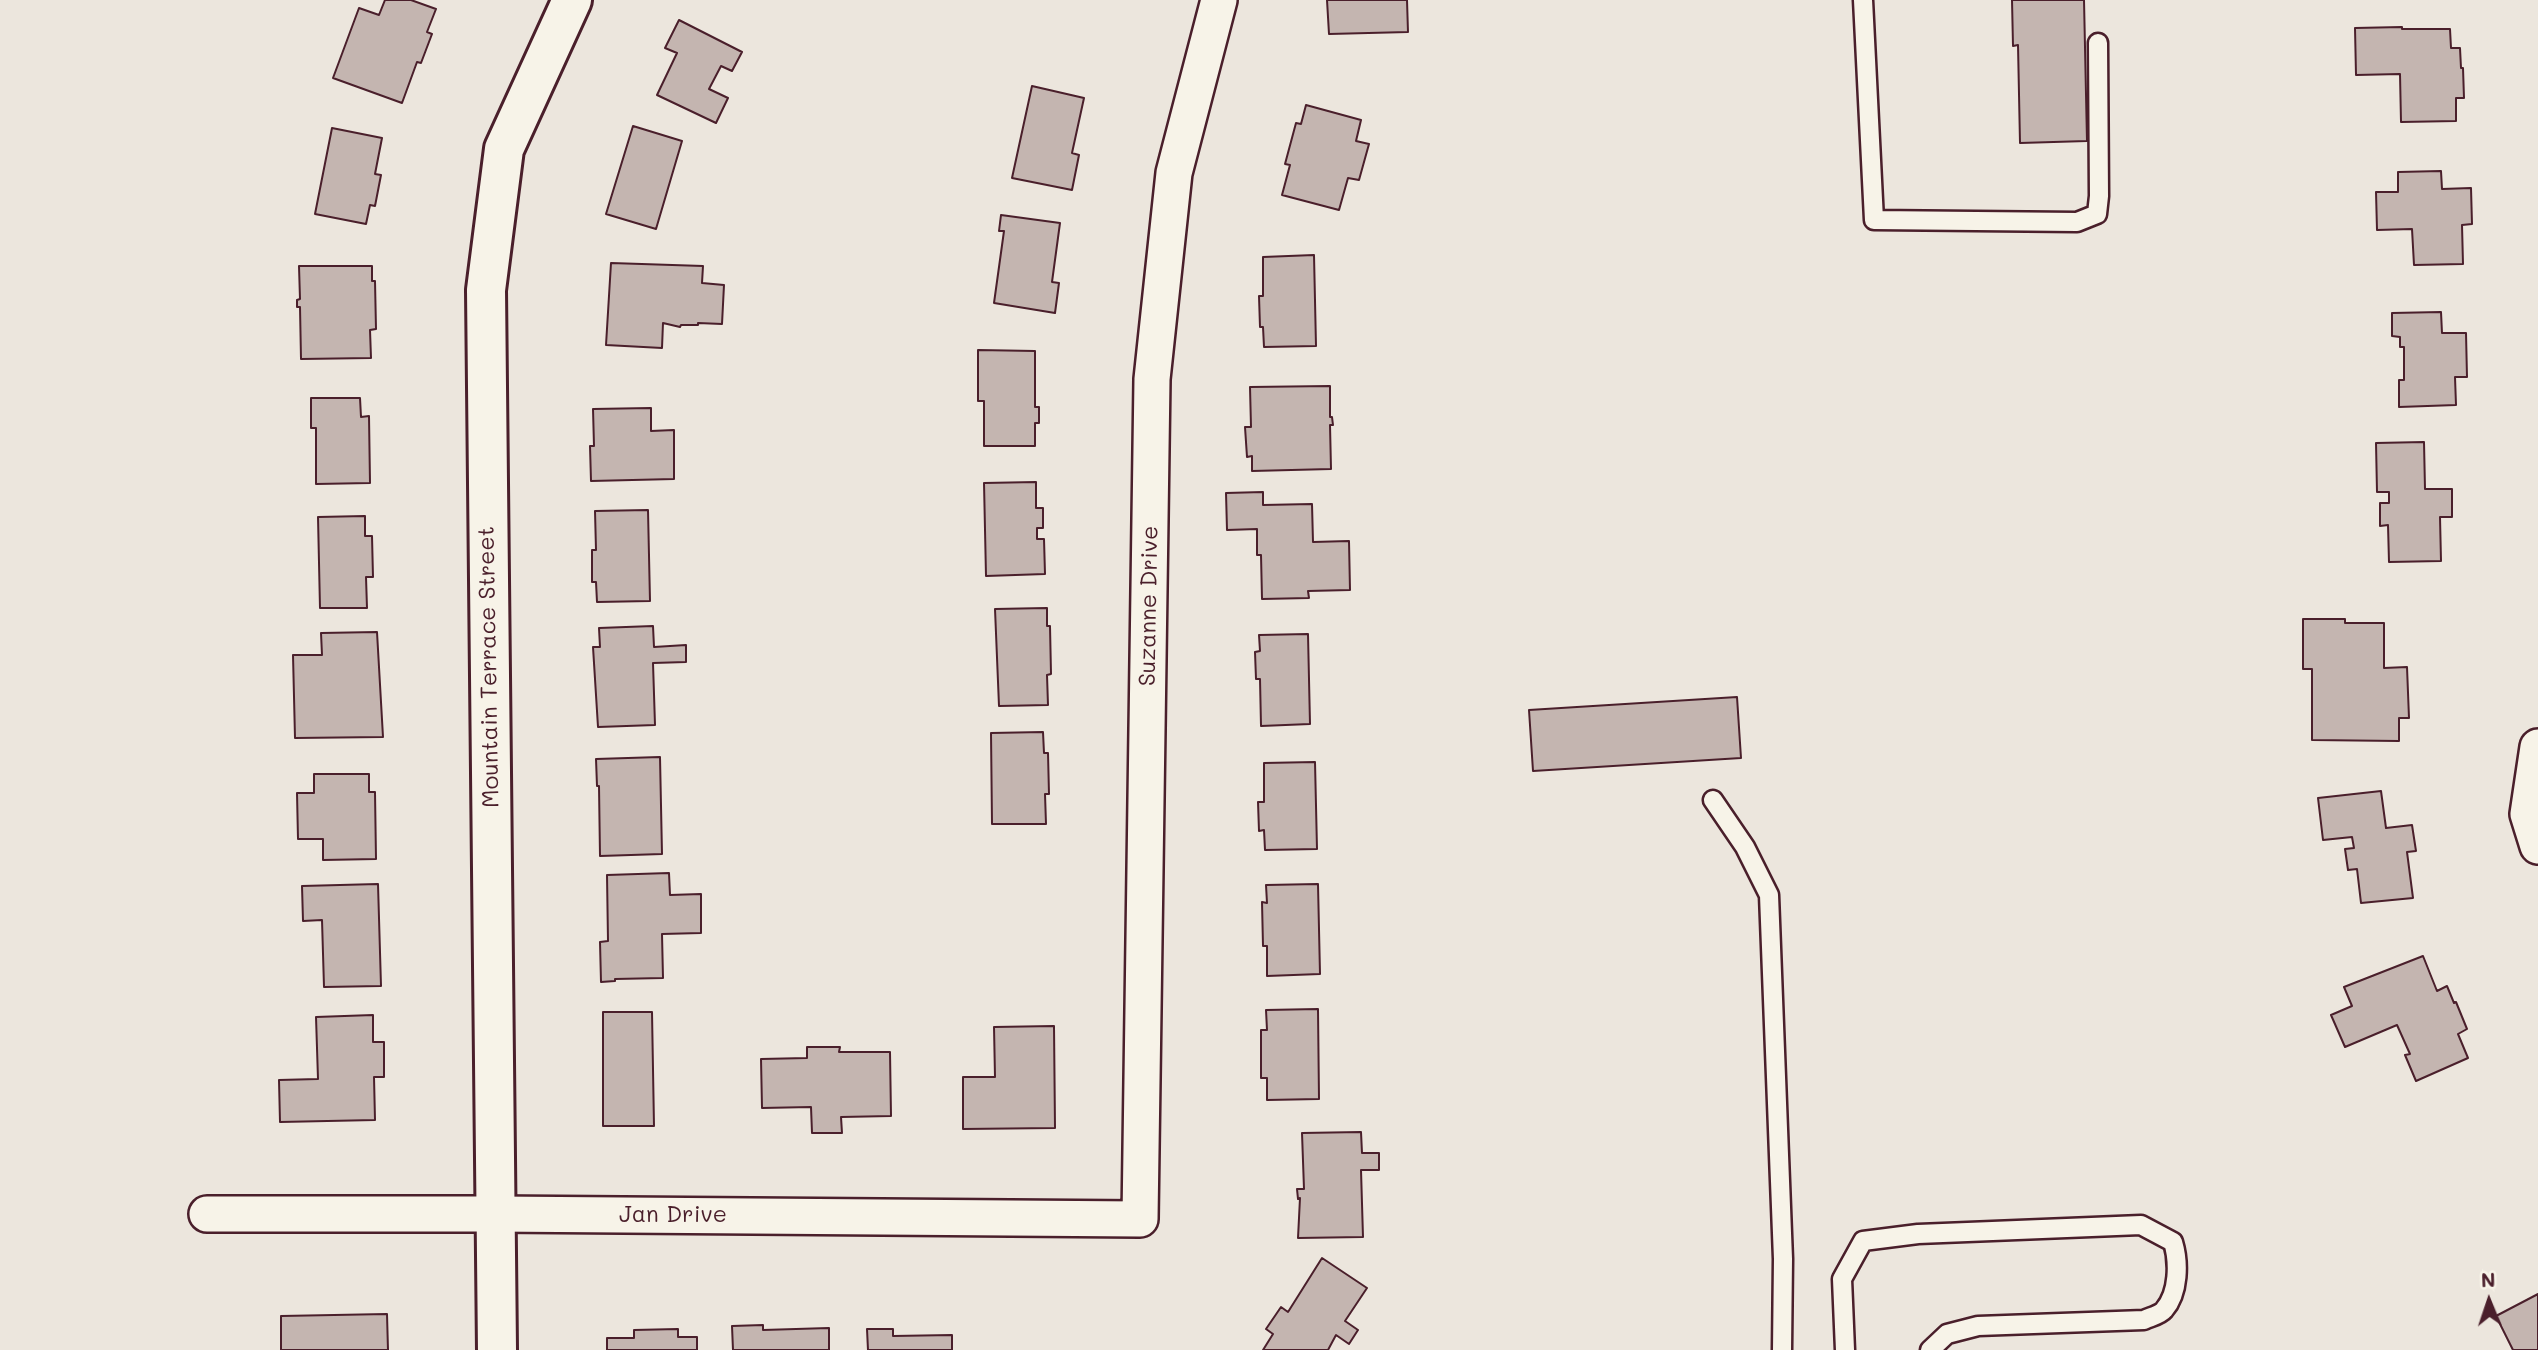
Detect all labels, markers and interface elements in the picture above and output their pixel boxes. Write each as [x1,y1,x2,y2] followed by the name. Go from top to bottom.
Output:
[473,526,505,808] street label: Mountain Terrace Street
[1134,526,1164,686] street label: Suzanne Drive
[619,1201,727,1229] street label: Jan Drive
[2454,1266,2524,1336] north arrow
[2481,1267,2496,1292] text: N

